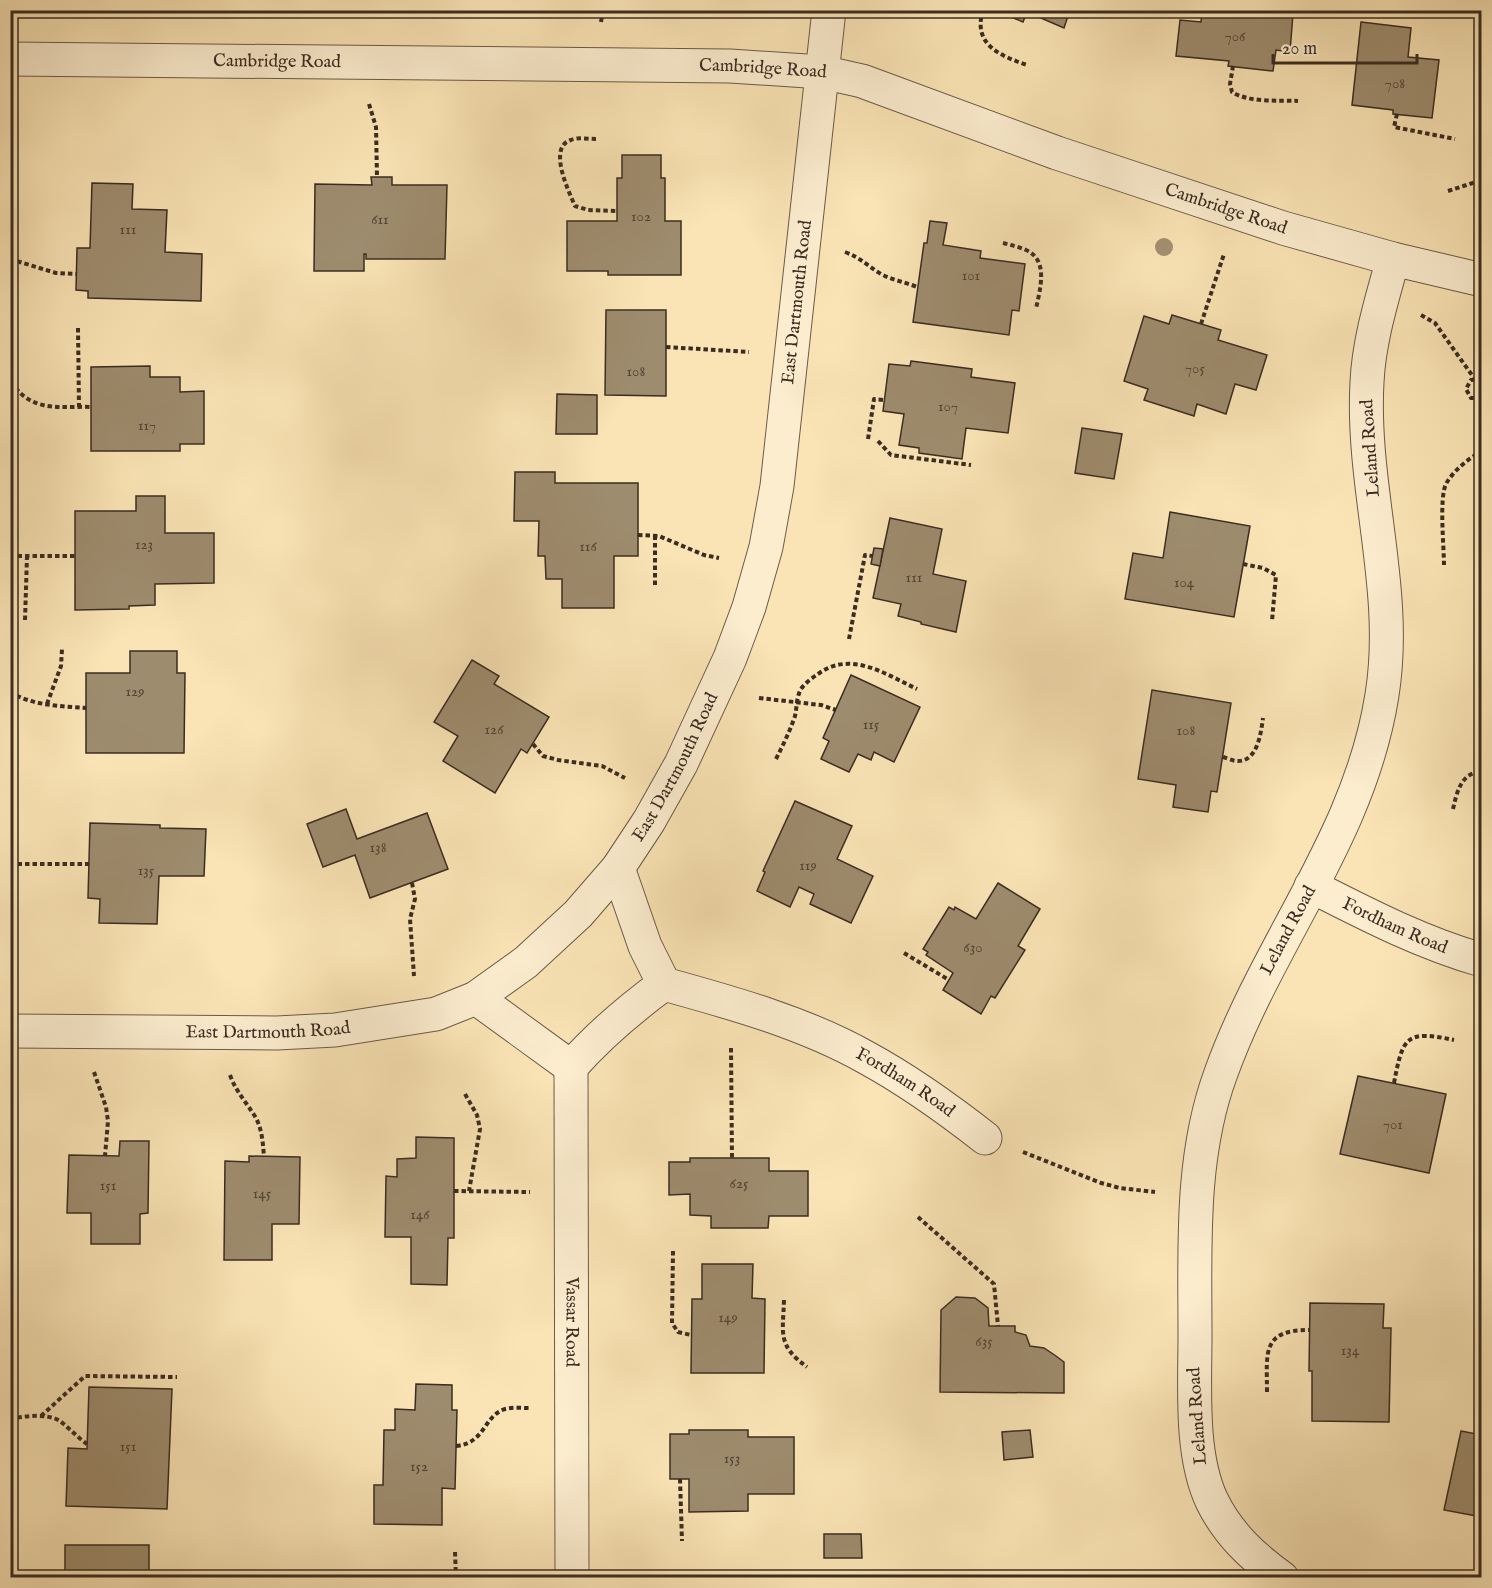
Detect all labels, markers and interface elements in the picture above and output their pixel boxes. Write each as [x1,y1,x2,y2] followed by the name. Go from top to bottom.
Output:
[1225,27,1246,46] house number: 706
[1273,27,1417,65] scale bar
[1282,38,1317,61] text: 20 m
[213,49,341,74] street label: Cambridge Road
[699,54,828,84] street label: Cambridge Road
[1385,74,1405,93] house number: 708
[1162,178,1290,240] street label: Cambridge Road
[631,207,651,226] house number: 102
[371,210,389,229] house number: 611
[777,218,818,385] street label: East Dartmouth Road
[120,220,136,239] house number: 111
[962,266,980,285] house number: 101
[1185,359,1205,378] house number: 705
[627,362,646,381] house number: 108
[938,397,958,416] house number: 107
[1356,398,1386,498] street label: Leland Road
[138,416,156,435] house number: 117
[135,535,153,554] house number: 123
[579,537,597,556] house number: 116
[906,568,922,587] house number: 111
[1174,573,1195,592] house number: 104
[125,682,145,701] house number: 129
[627,689,724,846] street label: East Dartmouth Road
[863,715,880,734] house number: 115
[485,720,504,739] house number: 126
[1177,721,1196,740] house number: 108
[369,838,387,857] house number: 138
[799,856,817,875] house number: 119
[138,861,155,880] house number: 135
[1255,881,1322,979] street label: Leland Road
[1338,892,1451,959] street label: Fordham Road
[963,938,983,957] house number: 630
[185,1016,352,1045] street label: East Dartmouth Road
[852,1043,960,1123] street label: Fordham Road
[1383,1115,1403,1134] house number: 701
[730,1174,749,1193] house number: 625
[100,1176,116,1195] house number: 151
[253,1184,272,1203] house number: 145
[410,1205,430,1224] house number: 146
[560,1276,583,1367] street label: Vassar Road
[718,1308,738,1327] house number: 149
[975,1332,993,1351] house number: 635
[1341,1341,1360,1360] house number: 134
[1183,1366,1213,1466] street label: Leland Road
[120,1437,136,1456] house number: 151
[724,1449,740,1468] house number: 153
[410,1457,428,1476] house number: 152

